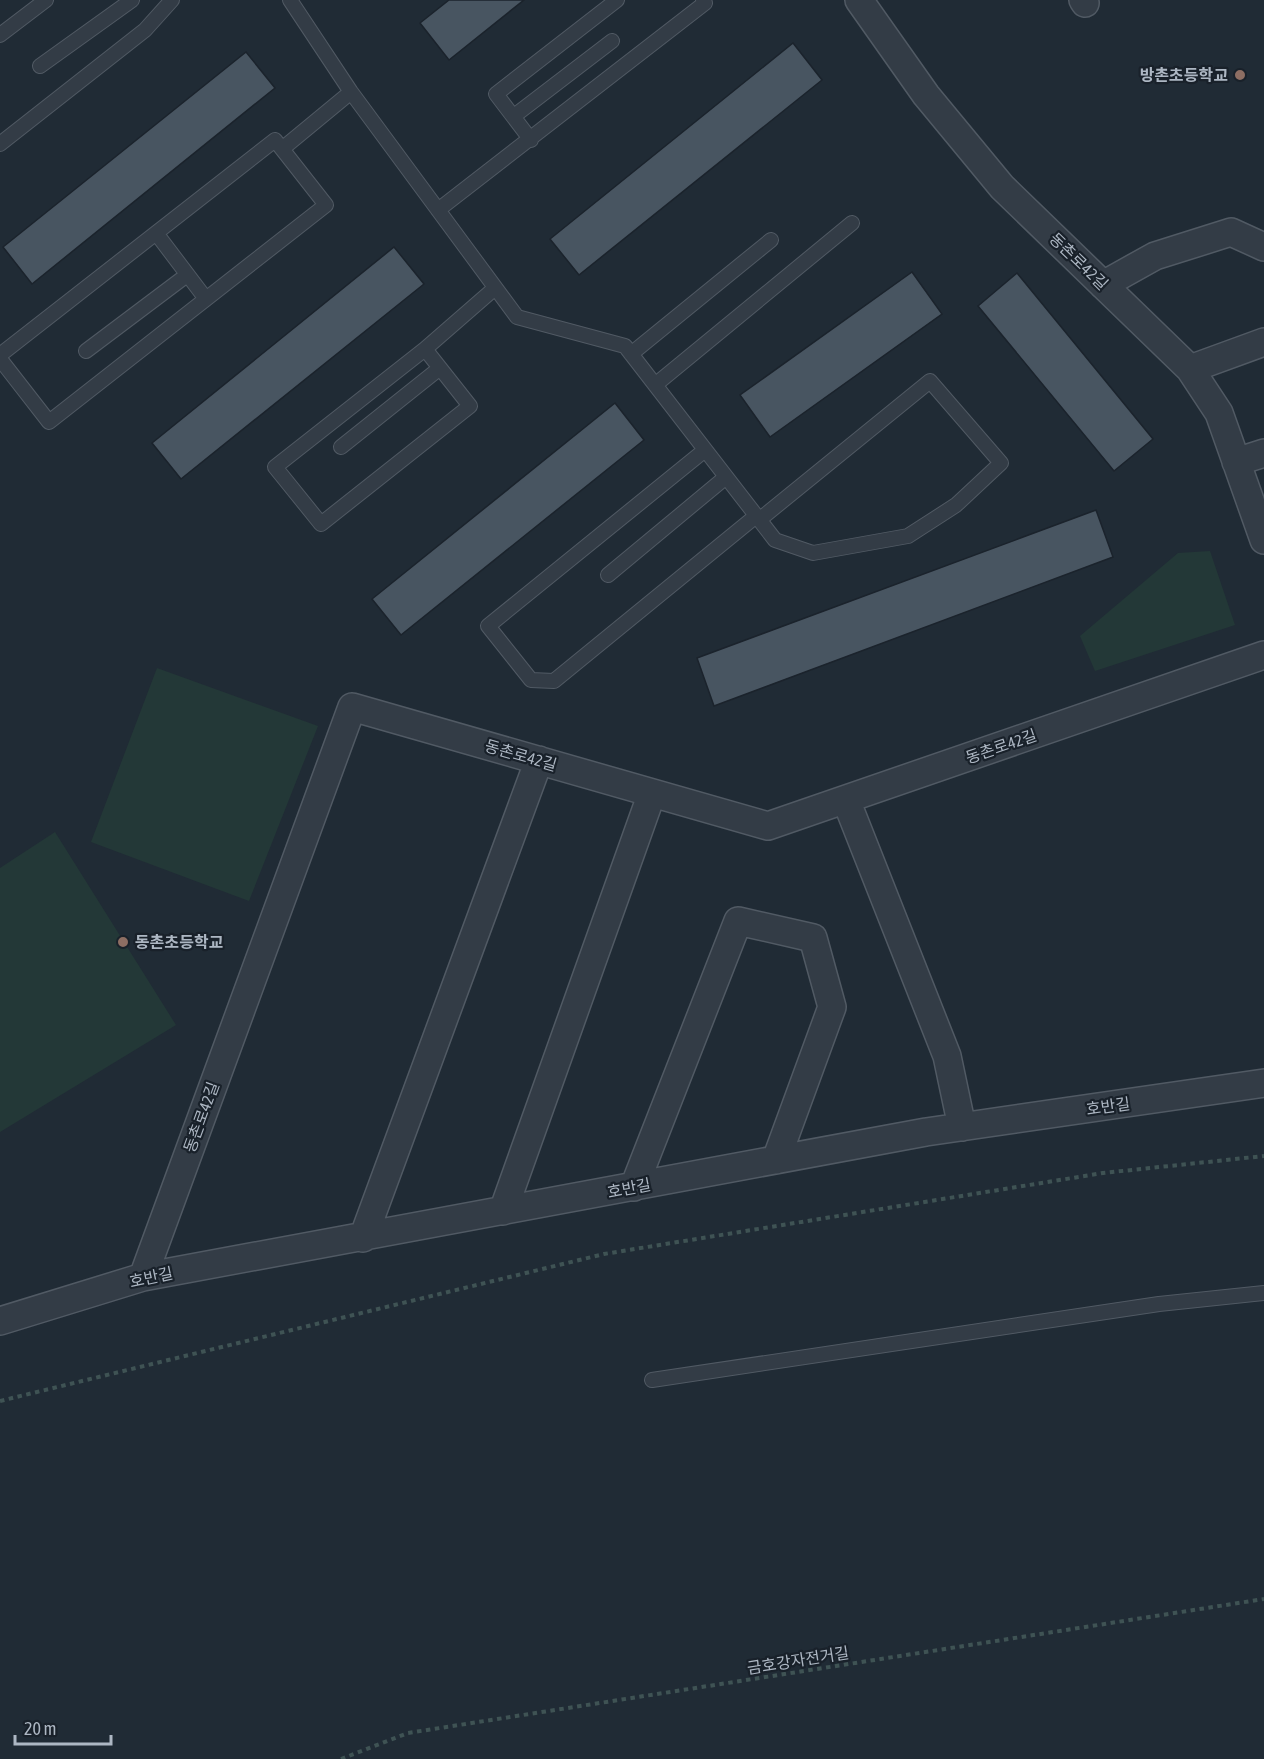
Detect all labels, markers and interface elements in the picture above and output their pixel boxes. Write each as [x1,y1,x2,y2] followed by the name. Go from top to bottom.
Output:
[1140,66,1228,84] place label: 방촌초등학교
[1233,68,1247,82] marker: 방촌초등학교
[1046,229,1112,293] street label: 동촌로42길
[963,725,1039,767] street label: 동촌로42길
[483,736,559,774] street label: 동촌로42길
[135,933,224,951] place label: 동촌초등학교
[116,935,130,949] marker: 동촌초등학교
[180,1079,222,1155] street label: 동촌로42길
[1085,1094,1131,1118] street label: 호반길
[606,1175,652,1201] street label: 호반길
[128,1264,174,1290] street label: 호반길
[746,1643,850,1677] street label: 금호강자전거길
[15,1708,111,1746] scale bar
[24,1718,56,1739] text: 20 m

